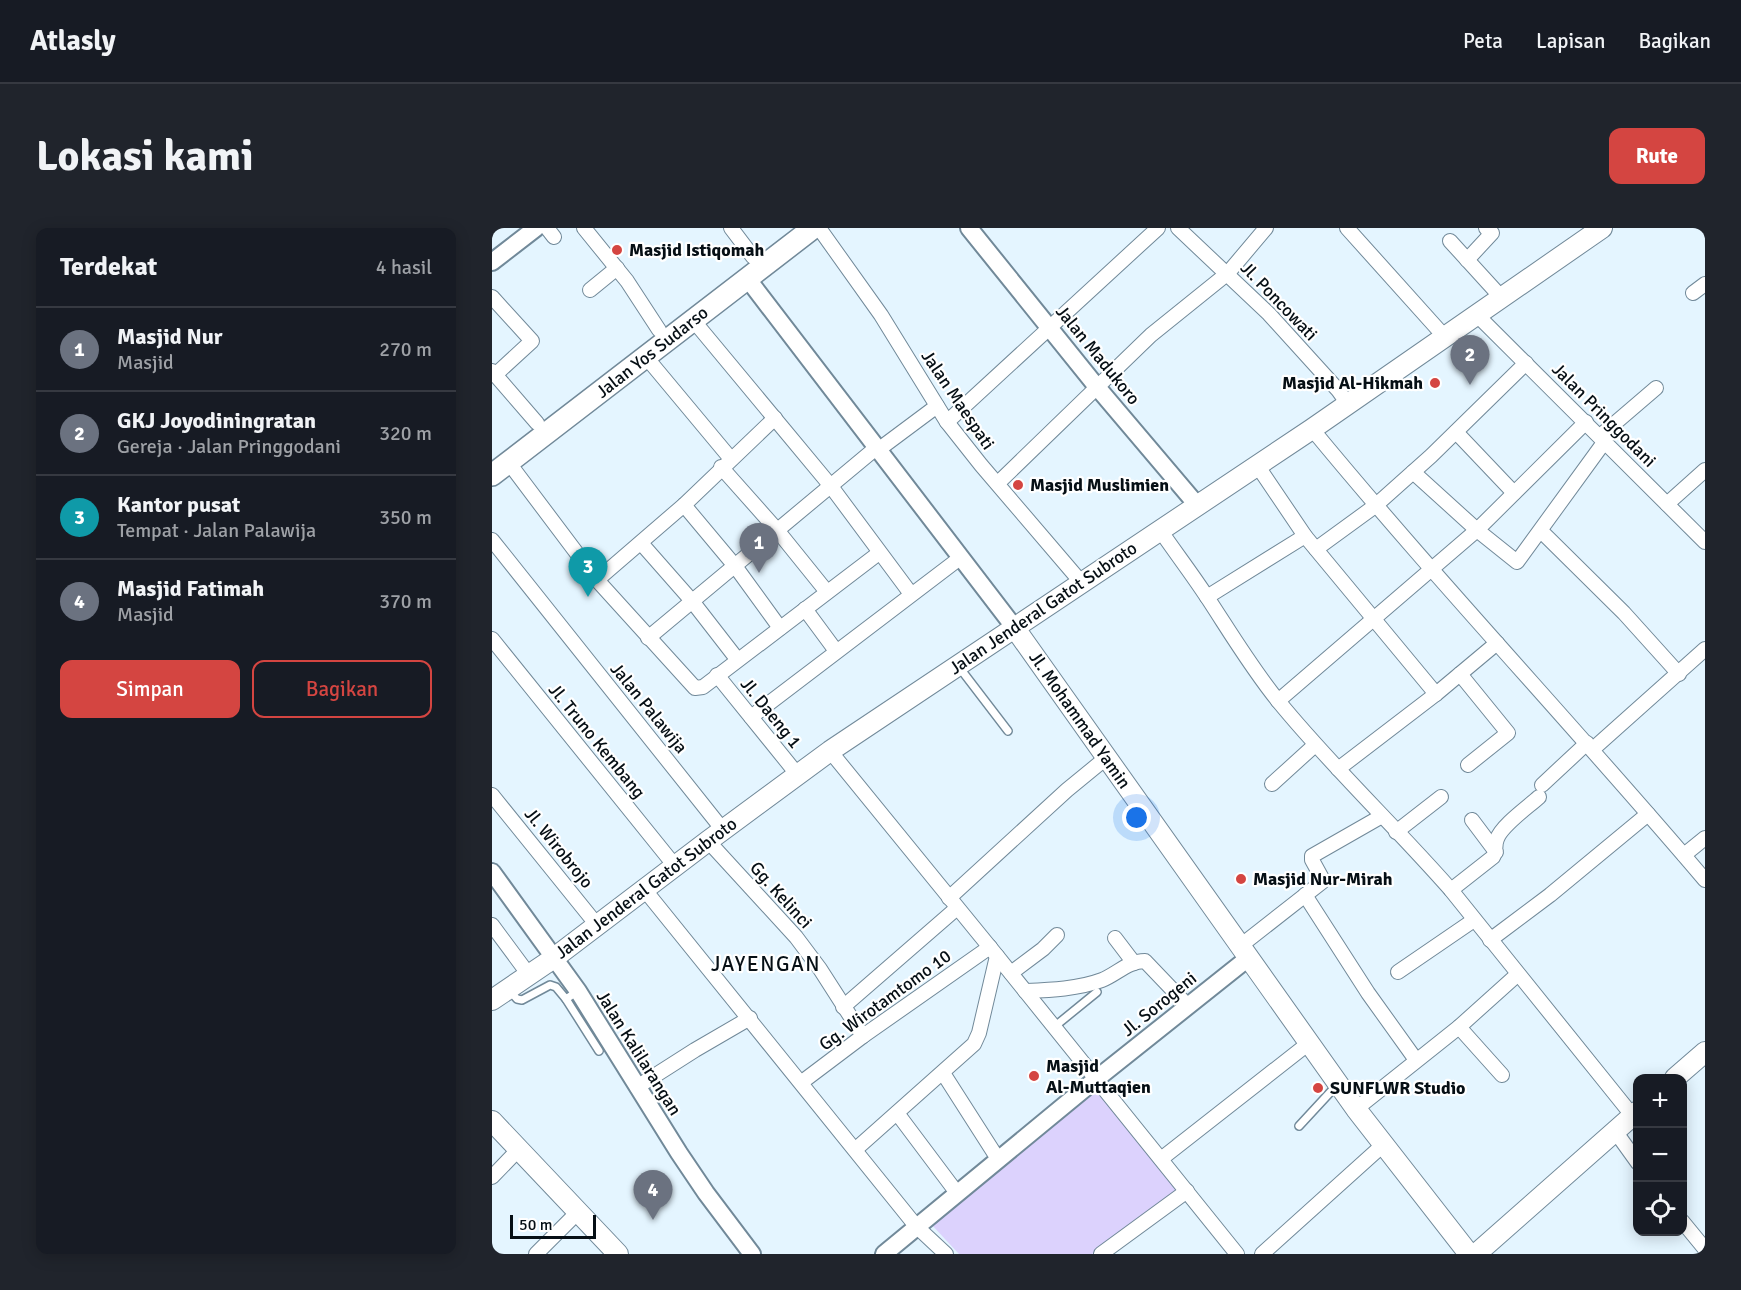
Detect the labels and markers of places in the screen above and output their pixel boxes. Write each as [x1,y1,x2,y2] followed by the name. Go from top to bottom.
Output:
[629,239,764,261] place label: Masjid Istiqomah
[610,243,624,257] marker: Masjid Istiqomah
[1450,336,1490,385] pin: 2
[1282,372,1423,394] place label: Masjid Al-Hikmah
[1428,376,1442,390] marker: Masjid Al-Hikmah
[1030,474,1169,496] place label: Masjid Muslimien
[1011,478,1025,492] marker: Masjid Muslimien
[740,524,778,573] pin: 1
[568,548,608,597] pin: 3
[1253,868,1393,890] place label: Masjid Nur-Mirah
[1234,872,1248,886] marker: Masjid Nur-Mirah
[1046,1055,1151,1098] place label: Masjid Al-Muttaqien
[1027,1069,1041,1083] marker: Masjid Al-Muttaqien
[1330,1077,1465,1099] place label: SUNFLWR Studio
[1311,1081,1325,1095] marker: SUNFLWR Studio
[634,1170,672,1220] pin: 4

